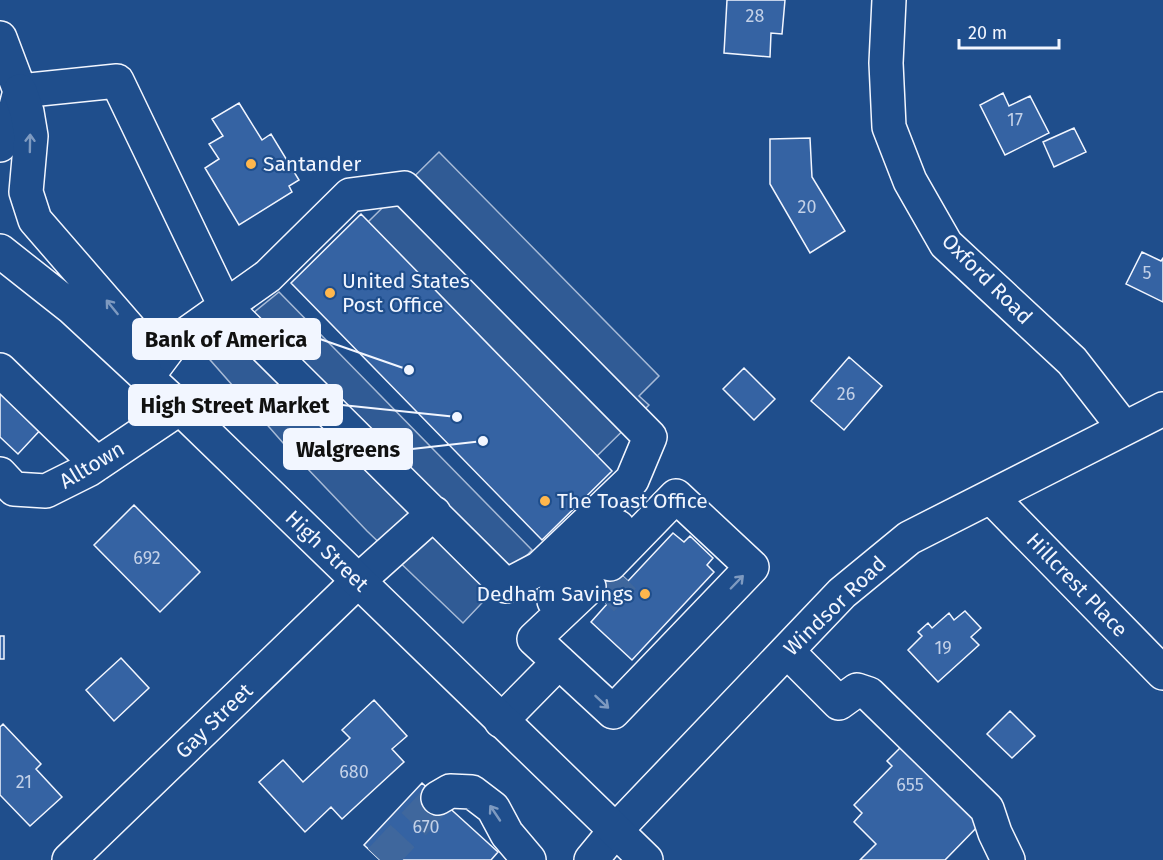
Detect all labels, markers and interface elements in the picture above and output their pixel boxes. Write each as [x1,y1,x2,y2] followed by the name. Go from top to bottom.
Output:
[746,5,764,27] house number: 28
[959,12,1060,50] scale bar
[968,22,1007,44] text: 20 m
[1007,109,1023,131] house number: 17
[24,133,36,153] one-way arrow
[263,151,361,177] place label: Santander
[244,157,258,171] marker: Santander
[798,196,816,218] house number: 20
[936,228,1038,330] street label: Oxford Road
[1142,262,1152,284] house number: 5
[342,268,470,318] place label: United States Post Office
[323,286,337,300] marker: United States Post Office
[105,300,119,315] one-way arrow
[133,319,320,359] callout: Bank of America
[145,326,307,353] text: Bank of America
[837,383,855,405] house number: 26
[129,385,342,425] callout: High Street Market
[141,392,330,419] text: High Street Market
[284,429,412,469] callout: Walgreens
[55,436,129,494] street label: Alltown
[296,436,400,463] text: Walgreens
[557,488,708,514] place label: The Toast Office
[538,494,552,508] marker: The Toast Office
[280,505,374,597] street label: High Street
[1021,527,1133,643] street label: Hillcrest Place
[133,547,161,569] house number: 692
[778,551,892,661] street label: Windsor Road
[730,575,744,590] one-way arrow
[476,581,633,607] place label: Dedham Savings
[638,587,652,601] marker: Dedham Savings
[934,637,952,659] house number: 19
[170,678,258,764] street label: Gay Street
[594,695,609,709] one-way arrow
[339,761,369,783] house number: 680
[16,771,32,793] house number: 21
[896,774,924,796] house number: 655
[489,806,501,822] one-way arrow
[413,816,439,838] house number: 670

